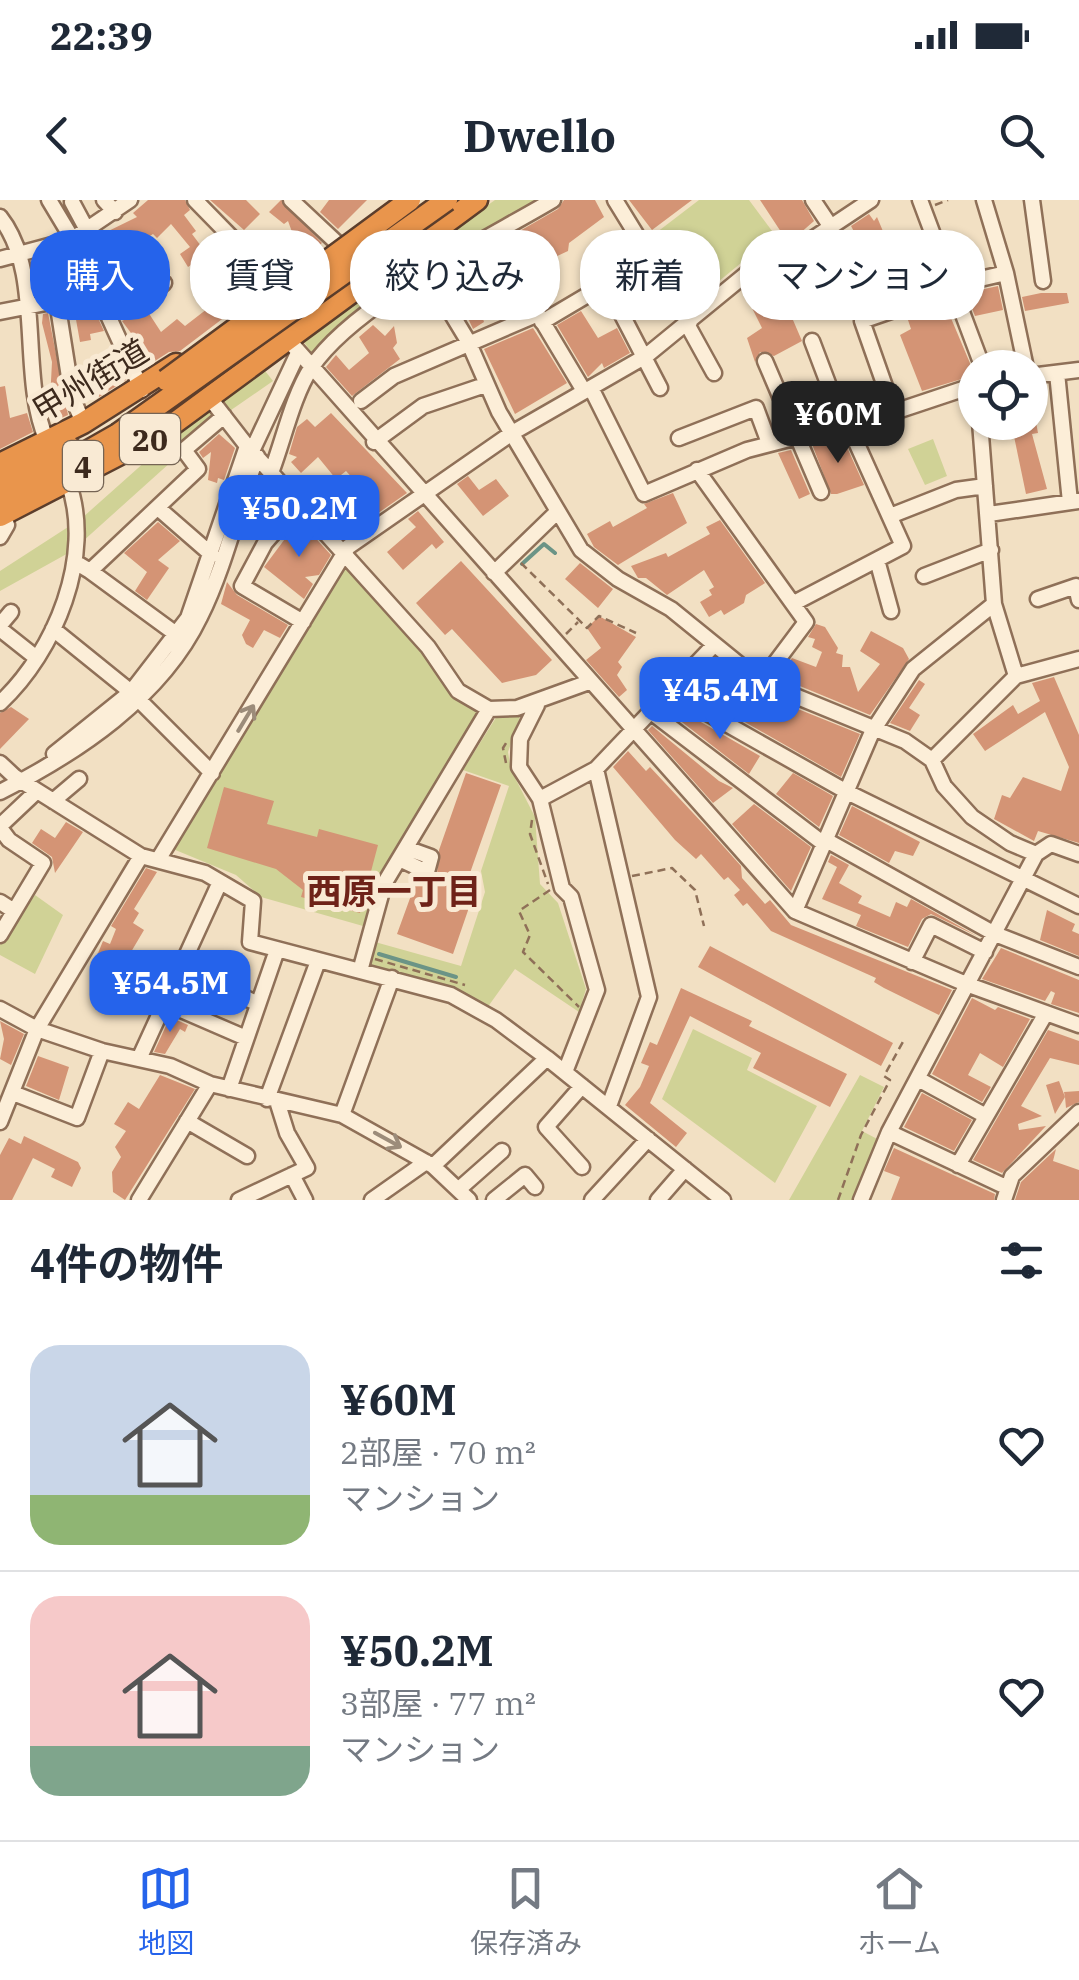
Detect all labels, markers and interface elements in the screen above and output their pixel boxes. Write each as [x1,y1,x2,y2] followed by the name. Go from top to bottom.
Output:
[50,11,153,60] text: 22:39
[463,106,616,164] text: Dwello
[30,108,85,163] icon: back
[994,108,1049,163] icon: search
[30,230,170,320] chip: 購入
[190,230,330,320] chip: 賃貸
[350,230,560,320] chip: 絞り込み
[580,230,720,320] chip: 新着
[740,230,985,320] chip: マンション
[24,329,156,431] street label: 甲州街道
[958,350,1048,440] map controls
[958,350,1048,440] button: locate
[779,381,897,466] pin: ¥60M
[794,392,882,434] text: ¥60M
[120,414,180,464] road number: 20
[63,441,103,491] road number: 4
[218,475,380,560] pin: ¥50.2M
[240,486,358,528] text: ¥50.2M
[639,657,801,742] pin: ¥45.4M
[661,668,779,710] text: ¥45.4M
[236,704,256,733] one-way arrow
[306,868,482,914] district label: 西原一丁目
[89,950,251,1035] pin: ¥54.5M
[111,961,229,1003] text: ¥54.5M
[372,1131,402,1151] one-way arrow
[994,1233,1049,1288] icon: filters
[30,1236,223,1291] text: 4件の物件
[340,1372,457,1427] text: ¥60M
[110,1385,230,1505] icon: home
[994,1418,1049,1473] icon: heart
[340,1431,536,1473] text: 2部屋 · 70 m²
[340,1477,500,1519] text: マンション
[340,1623,494,1678] text: ¥50.2M
[110,1636,230,1756] icon: home
[994,1669,1049,1724] icon: heart
[340,1682,536,1724] text: 3部屋 · 77 m²
[340,1728,500,1770] text: マンション
[138,1861,194,1961] tab: 地図
[470,1861,582,1961] tab: 保存済み
[858,1861,941,1961] tab: ホーム

